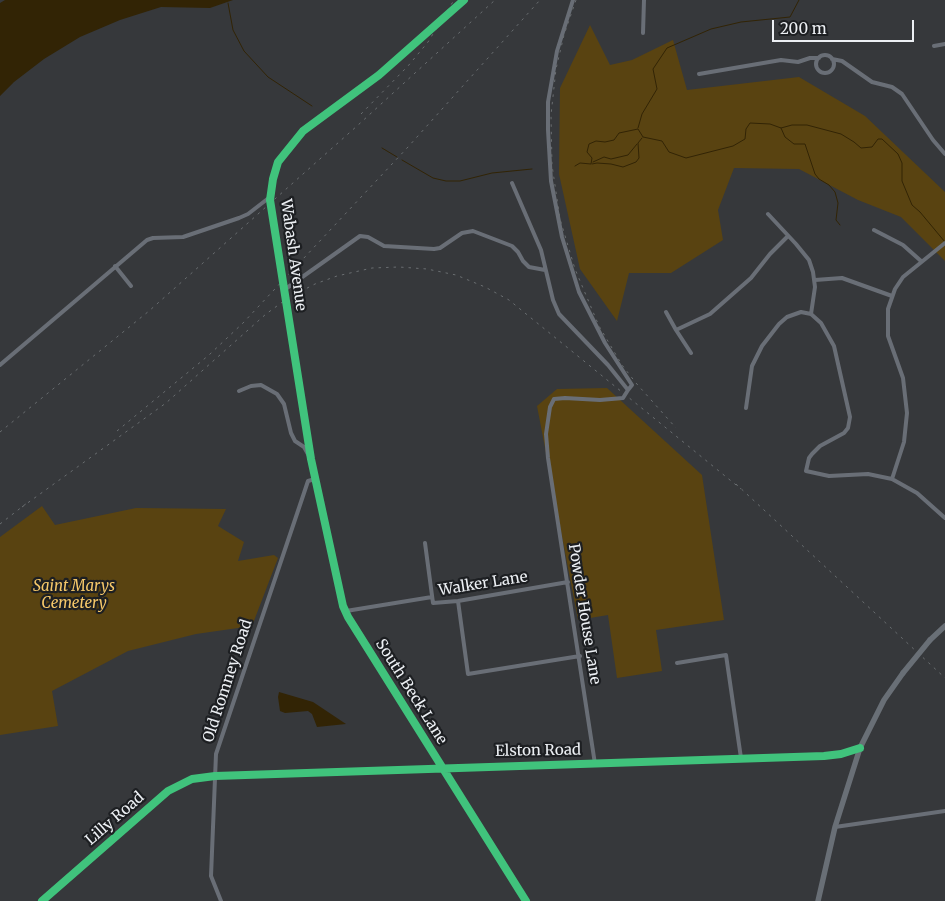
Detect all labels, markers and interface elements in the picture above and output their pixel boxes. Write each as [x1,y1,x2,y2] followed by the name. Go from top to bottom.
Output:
[775,10,918,42] scale bar
[780,19,827,38] text: 200 m
[276,198,310,312] street label: Wabash Avenue
[564,542,604,686] street label: Powder House Lane
[437,568,529,600] street label: Walker Lane
[33,578,115,613] park label: Saint Marys Cemetery
[200,617,256,745] street label: Old Romney Road
[371,636,451,748] street label: South Beck Lane
[495,741,581,761] street label: Elston Road
[82,789,148,849] street label: Lilly Road

